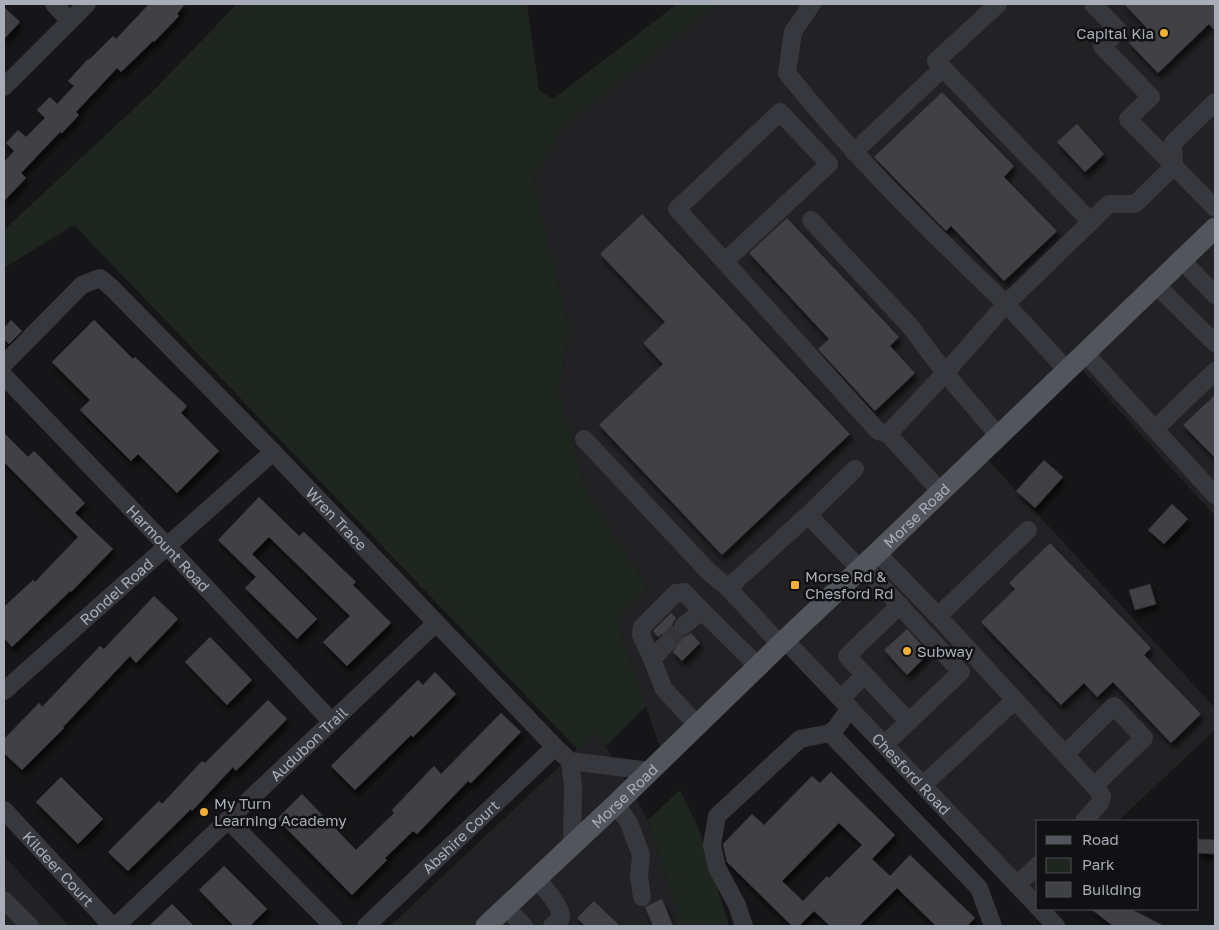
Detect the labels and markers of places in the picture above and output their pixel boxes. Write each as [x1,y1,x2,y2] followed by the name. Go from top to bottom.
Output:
[1076,24,1154,42] place label: Capital Kia
[1158,27,1170,39] marker: Capital Kia
[805,567,893,602] place label: Morse Rd & Chesford Rd
[789,579,801,591] marker: Morse Rd & Chesford Rd
[917,642,974,660] place label: Subway
[901,645,913,657] marker: Subway
[214,794,347,829] place label: My Turn Learning Academy
[198,806,210,818] marker: My Turn Learning Academy

